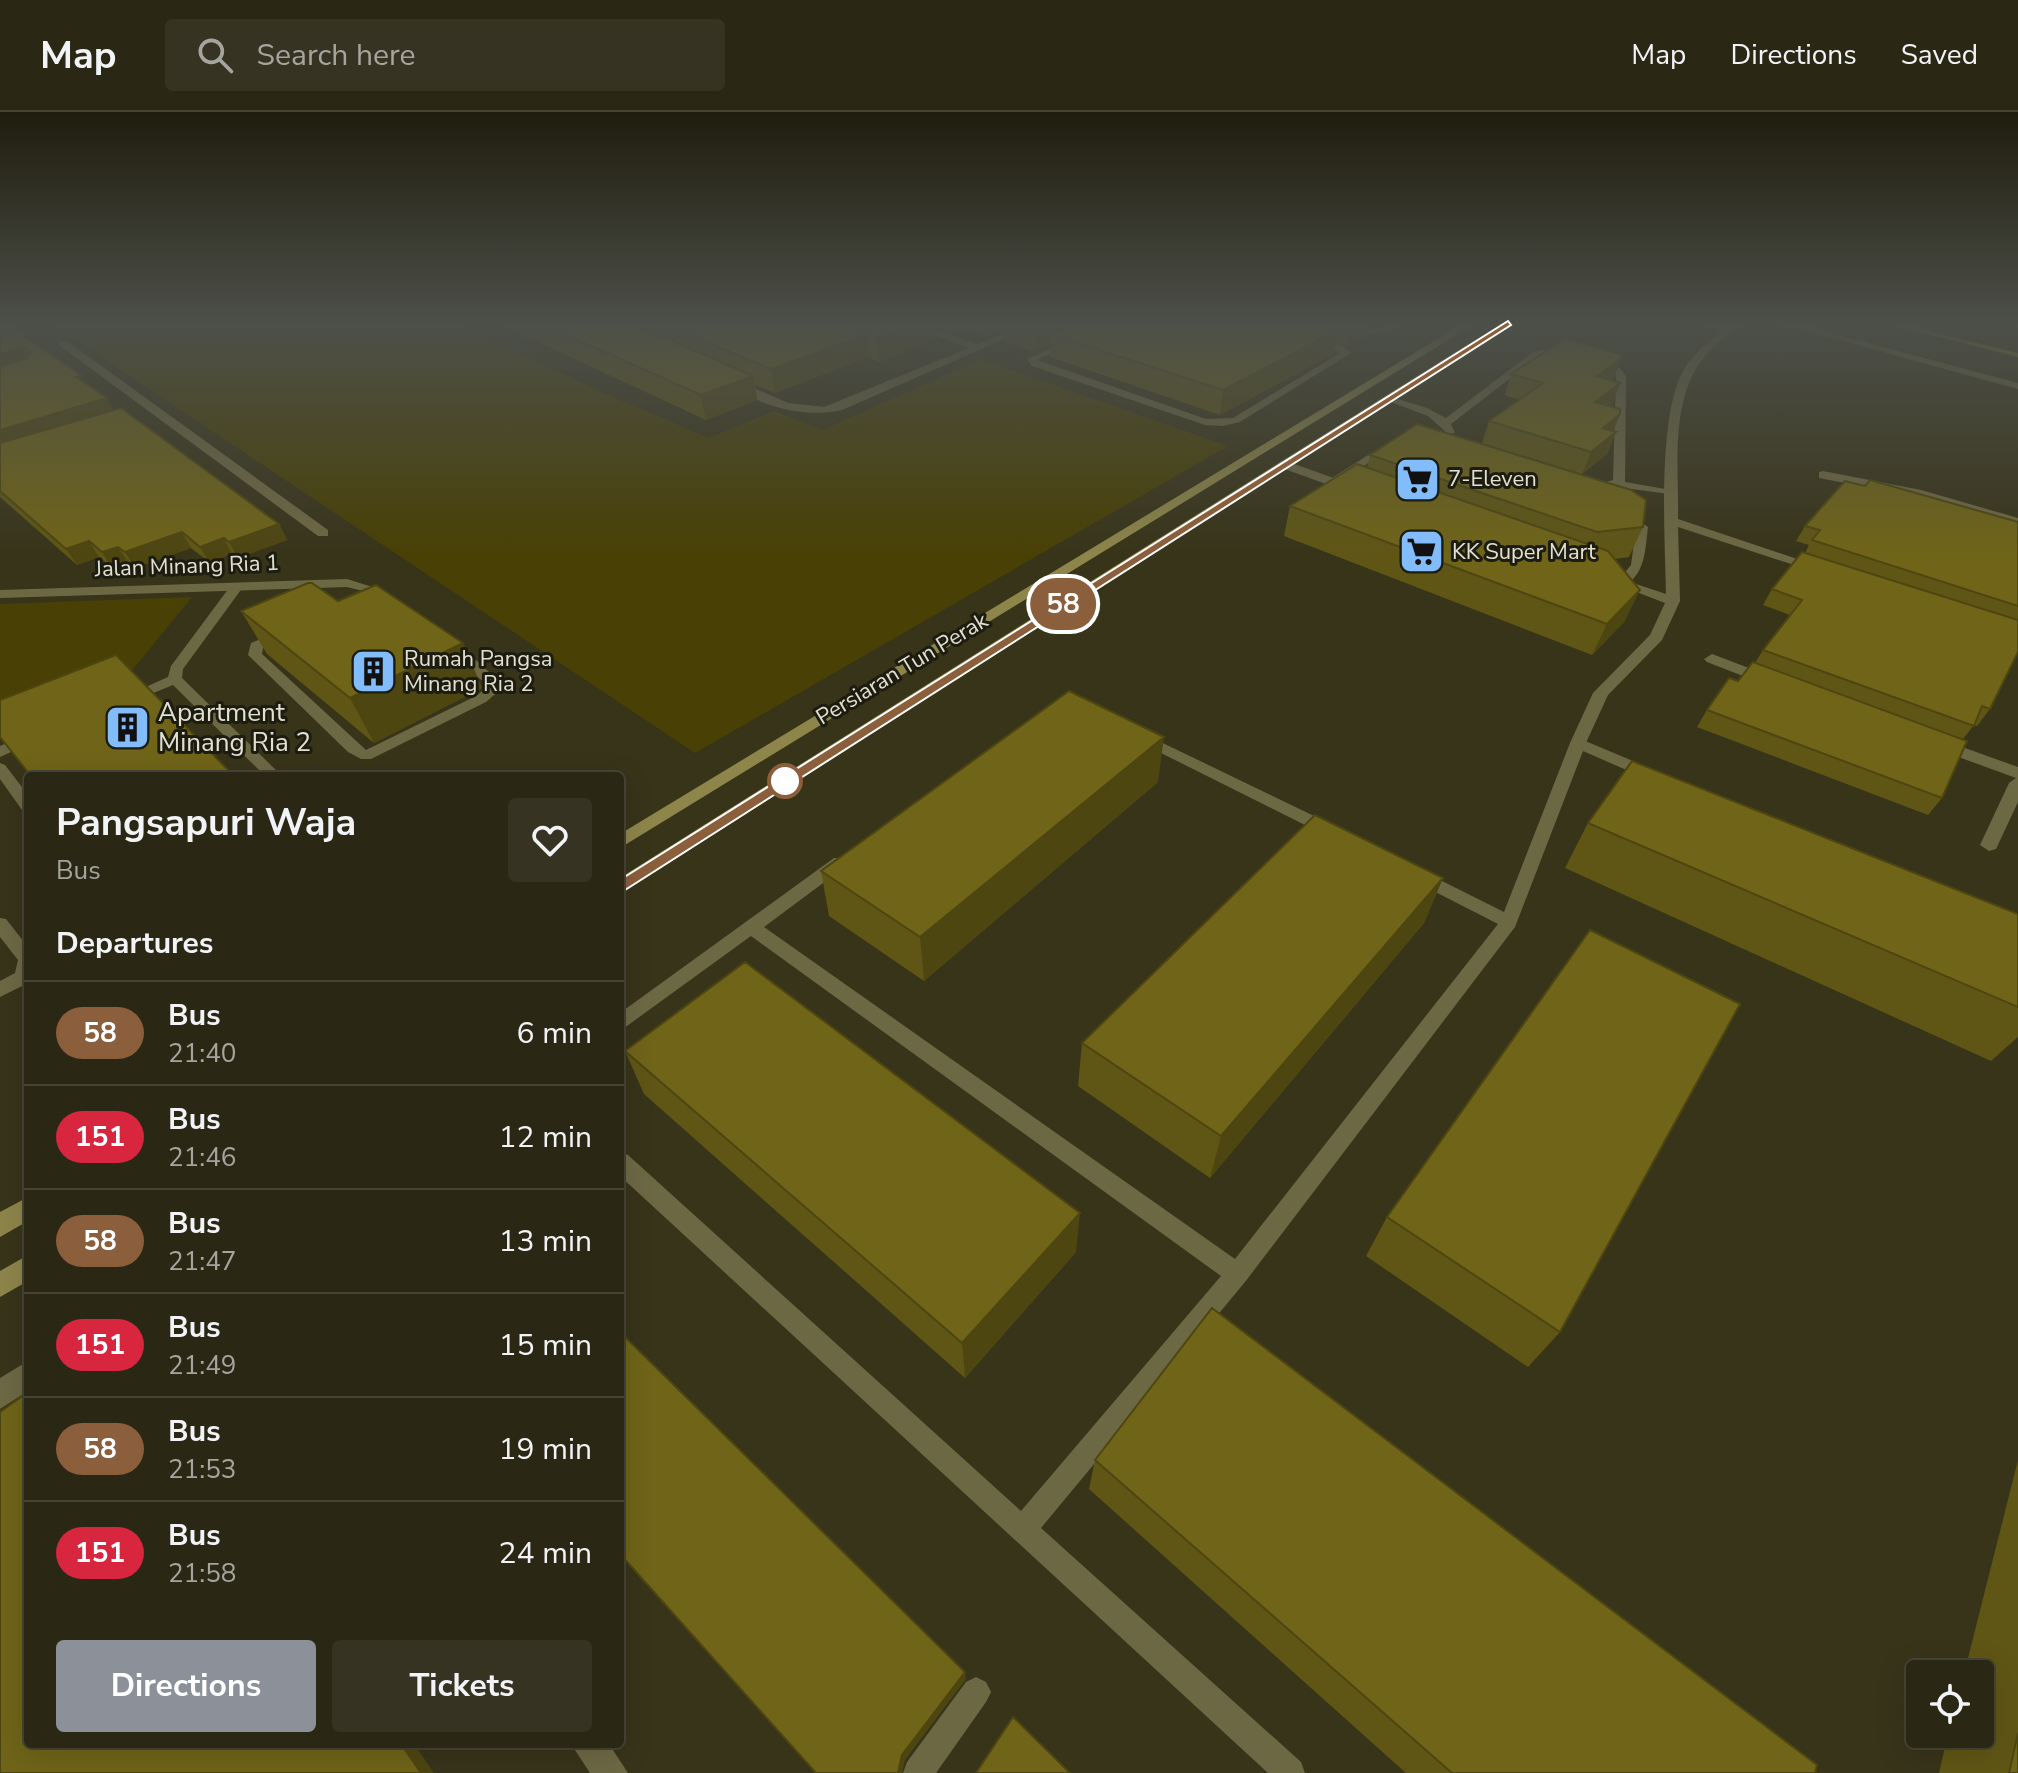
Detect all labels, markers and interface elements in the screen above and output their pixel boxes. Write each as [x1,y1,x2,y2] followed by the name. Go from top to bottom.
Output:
[165,19,725,91] search box
[40,30,117,81] text: Map
[193,33,237,77] icon: search
[257,35,416,76] text: Search here
[1631,36,1686,74] text: Map
[1730,36,1857,74] text: Directions
[1901,36,1978,74] text: Saved
[1393,455,1441,503] supermarket icon: 7-Eleven
[1448,464,1537,494] place label: 7-Eleven
[1397,528,1445,576] supermarket icon: KK Super Mart
[1452,537,1596,567] place label: KK Super Mart
[93,548,280,584] street label: Jalan Minang Ria 1
[1027,578,1099,630] line badge: 58
[1046,585,1080,623] text: 58
[810,605,994,732] street label: Persiaran Tun Perak
[404,644,552,699] place label: Rumah Pangsa Minang Ria 2
[349,648,397,696] building icon: Rumah Pangsa Minang Ria 2
[158,695,311,760] place label: Apartment Minang Ria 2
[103,703,151,751] building icon: Apartment Minang Ria 2
[768,764,802,798] unlabelled marker
[56,797,356,848] text: Pangsapuri Waja
[508,798,592,882] button: heart
[56,853,101,888] text: Bus
[56,923,213,964] text: Departures
[168,995,221,1036] text: Bus
[517,1013,592,1054] text: 6 min
[83,1014,117,1052] text: 58
[168,1036,236,1071] text: 21:40
[168,1099,221,1140] text: Bus
[499,1117,592,1158] text: 12 min
[75,1118,125,1156] text: 151
[168,1140,236,1175] text: 21:46
[168,1203,221,1244] text: Bus
[499,1221,592,1262] text: 13 min
[83,1222,117,1260] text: 58
[168,1244,236,1279] text: 21:47
[168,1307,221,1348] text: Bus
[499,1325,592,1366] text: 15 min
[75,1326,125,1364] text: 151
[168,1348,236,1383] text: 21:49
[168,1411,221,1452] text: Bus
[499,1429,592,1470] text: 19 min
[83,1430,117,1468] text: 58
[168,1452,236,1487] text: 21:53
[168,1515,221,1556] text: Bus
[499,1533,592,1574] text: 24 min
[75,1534,125,1572] text: 151
[168,1556,236,1591] text: 21:58
[56,1640,316,1732] button: Directions
[332,1640,592,1732] button: Tickets
[1906,1660,1994,1748] map controls
[1906,1660,1994,1748] button: locate

